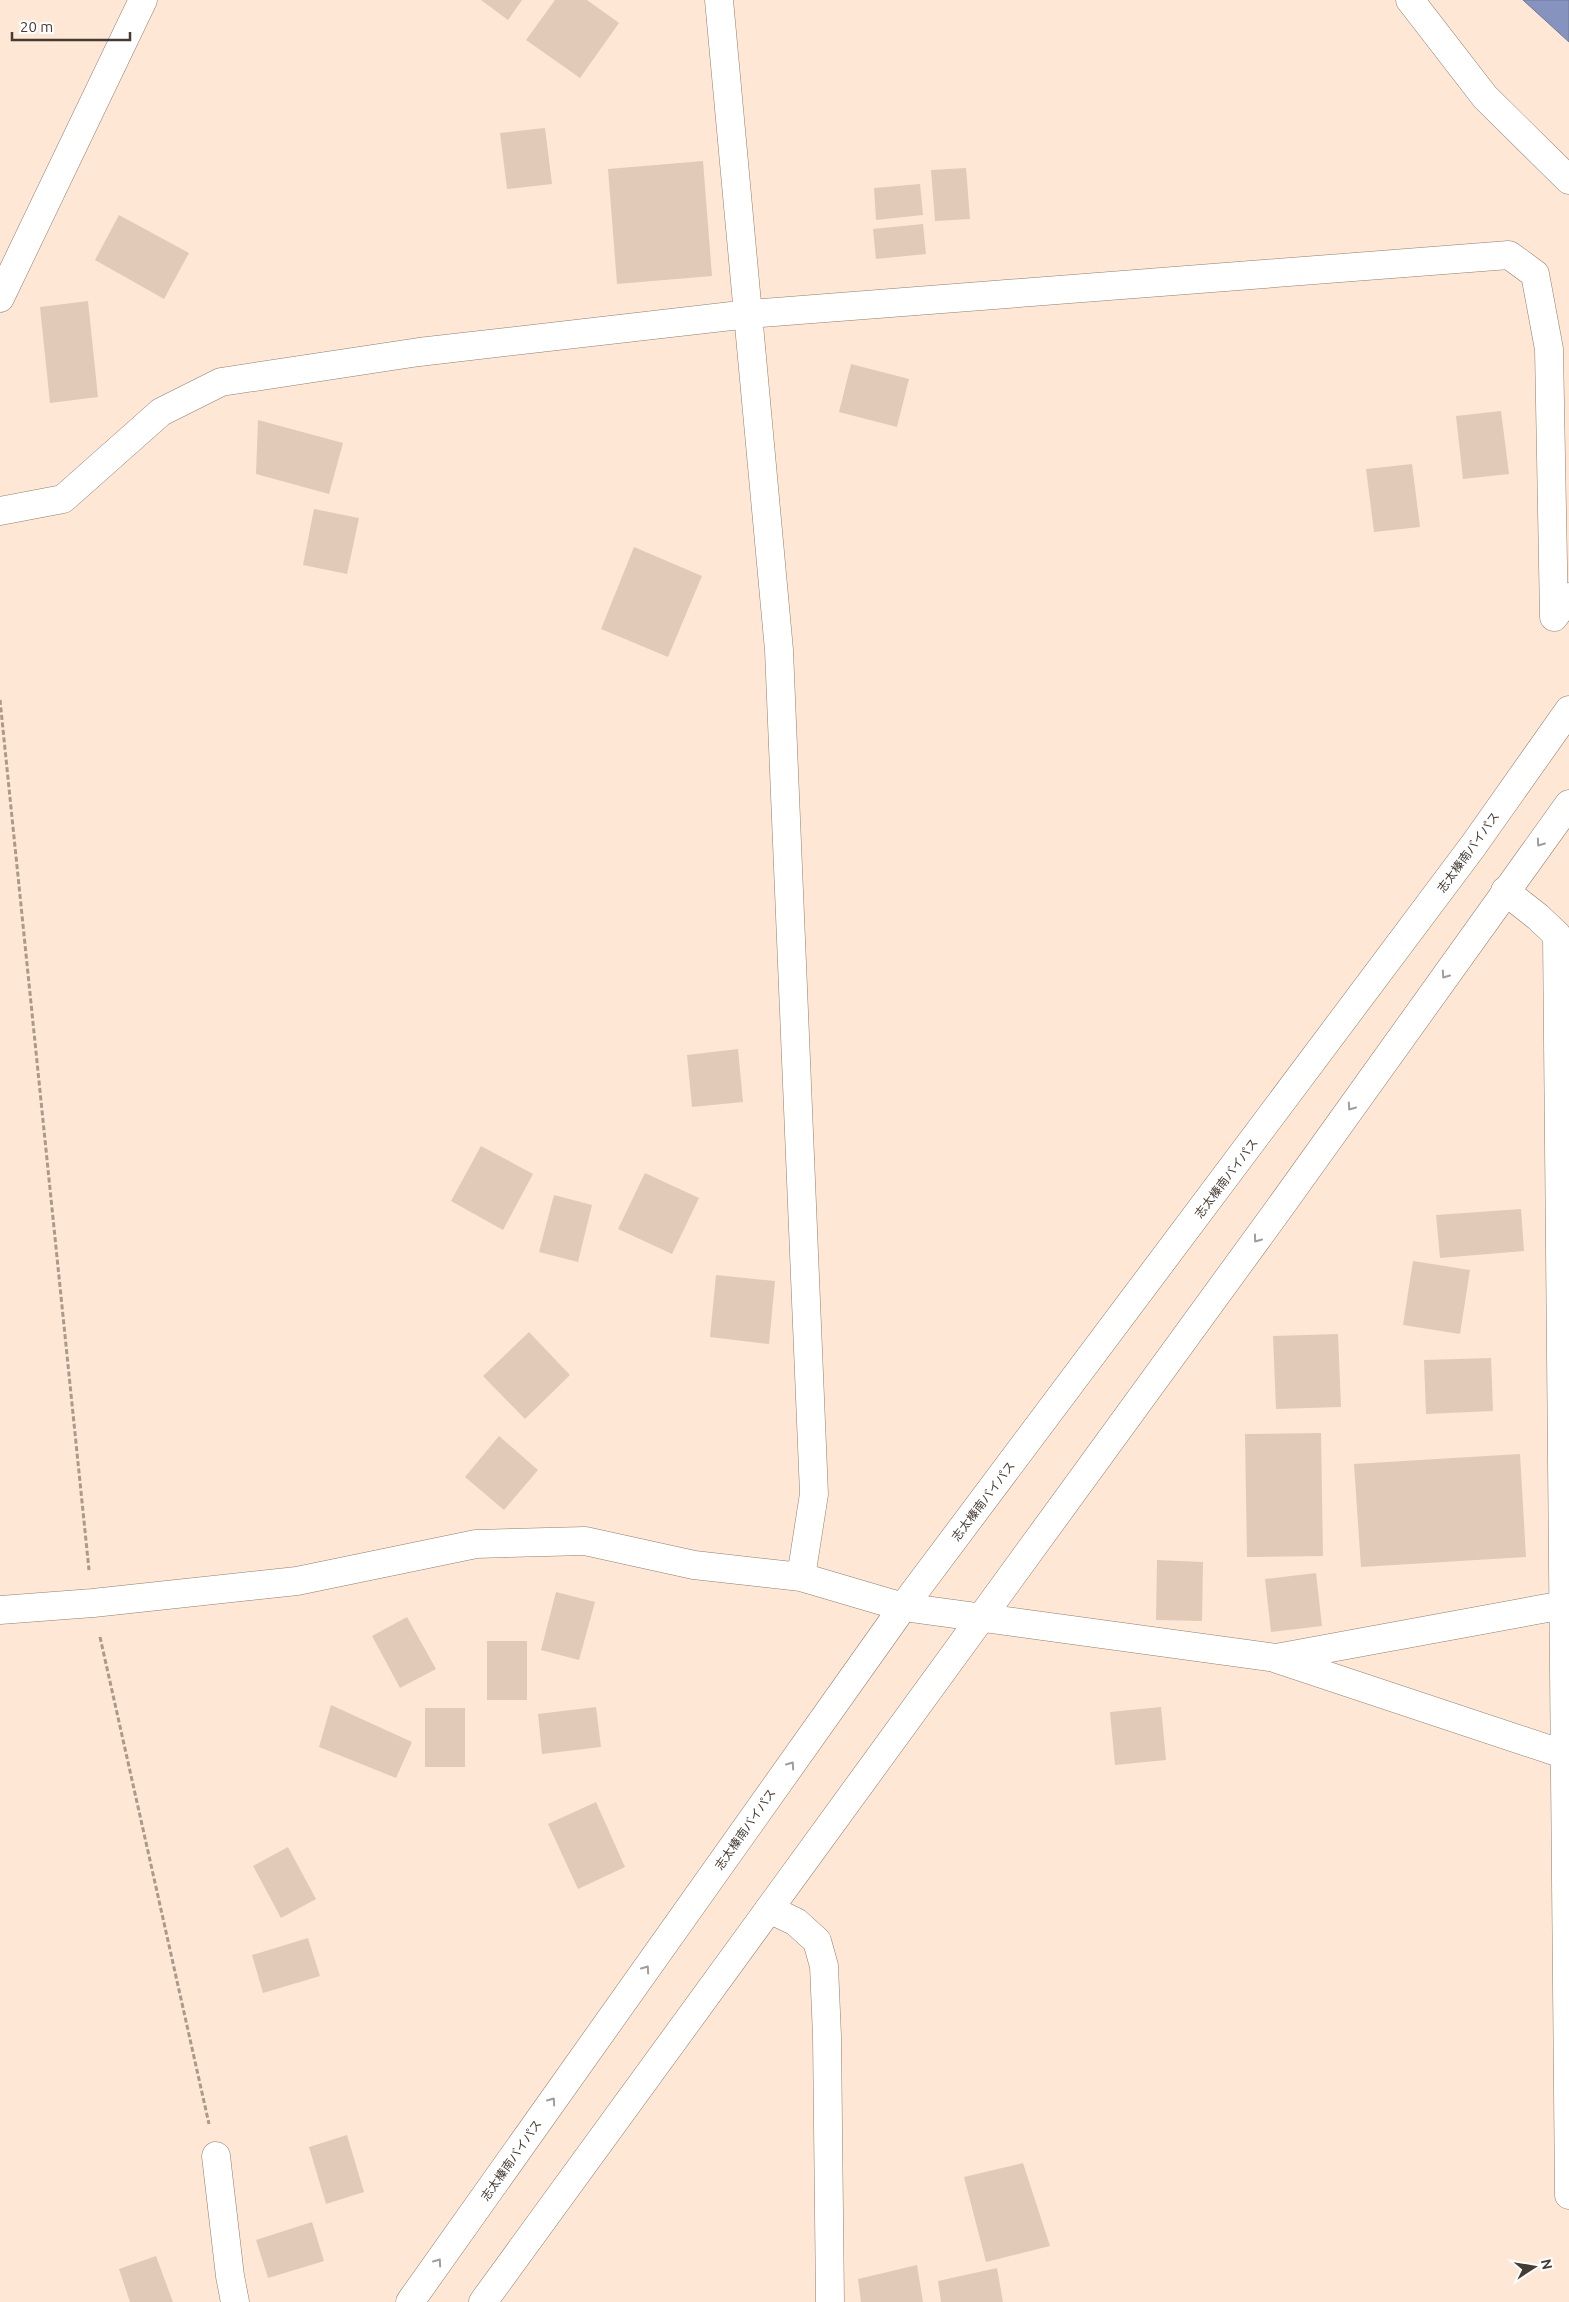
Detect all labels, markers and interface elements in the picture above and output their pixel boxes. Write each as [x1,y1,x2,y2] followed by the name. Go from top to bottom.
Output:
[12,10,130,42] scale bar
[20,18,53,35] text: 20 m
[1435,809,1501,895] street label: 志太榛南バイパス
[1537,837,1546,847] one-way arrow
[1442,969,1451,979] one-way arrow
[1348,1101,1357,1111] one-way arrow
[1192,1136,1260,1220] street label: 志太榛南バイパス
[1254,1233,1262,1242] one-way arrow
[949,1459,1017,1543] street label: 志太榛南バイパス
[785,1761,794,1771] one-way arrow
[712,1786,778,1872] street label: 志太榛南バイパス
[641,1966,649,1975] one-way arrow
[546,2097,555,2107] one-way arrow
[478,2117,544,2203] street label: 志太榛南バイパス
[1509,2242,1559,2292] north arrow
[432,2258,441,2268] one-way arrow
[1538,2258,1556,2271] text: N

